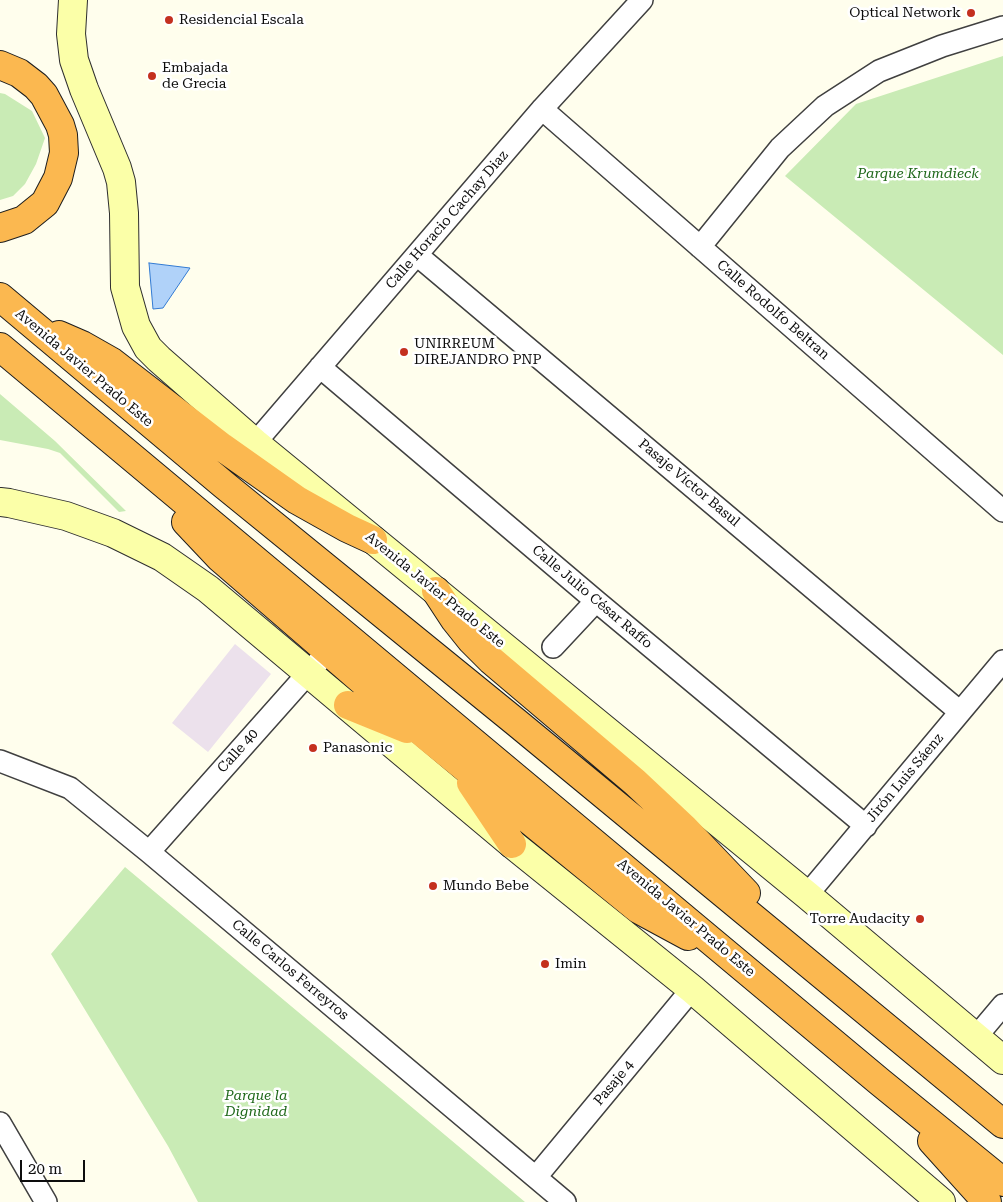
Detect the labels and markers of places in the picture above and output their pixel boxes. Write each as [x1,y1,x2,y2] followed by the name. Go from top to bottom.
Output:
[849,5,961,21] place label: Optical Network
[965,7,977,19] marker: Optical Network
[179,12,304,28] place label: Residencial Escala
[163,14,175,26] marker: Residencial Escala
[162,60,228,92] place label: Embajada de Grecia
[146,70,158,82] marker: Embajada de Grecia
[414,336,542,368] place label: UNIRREUM DIREJANDRO PNP
[398,346,410,358] marker: UNIRREUM DIREJANDRO PNP
[323,740,392,756] place label: Panasonic
[307,742,319,754] marker: Panasonic
[443,878,529,894] place label: Mundo Bebe
[427,880,439,892] marker: Mundo Bebe
[810,911,910,927] place label: Torre Audacity
[914,913,926,925] marker: Torre Audacity
[555,956,587,972] place label: Imin
[539,958,551,970] marker: Imin

